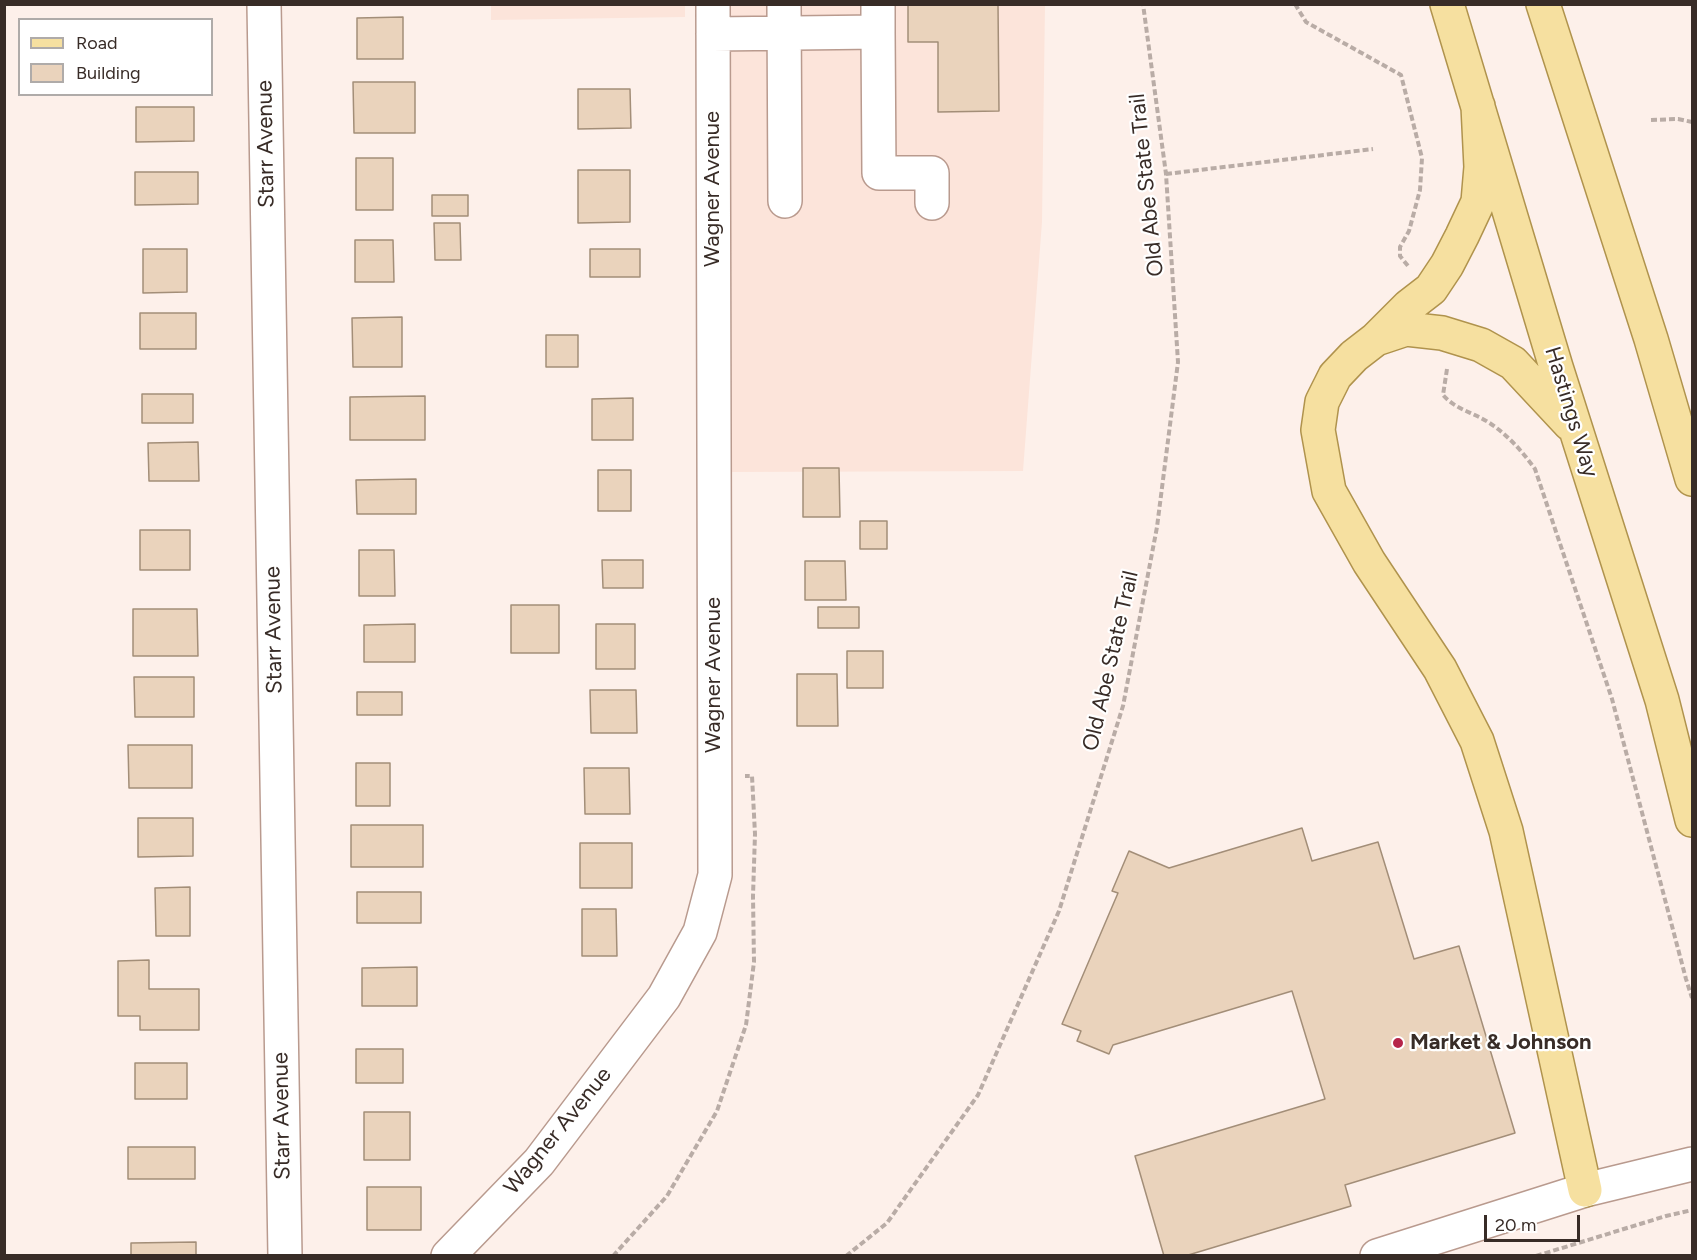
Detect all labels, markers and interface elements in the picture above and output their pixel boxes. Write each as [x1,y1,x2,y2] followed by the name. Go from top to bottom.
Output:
[18,18,213,96] legend
[76,32,117,54] text: Road
[76,62,141,84] text: Building
[252,80,280,208] street label: Starr Avenue
[1124,92,1170,278] street label: Old Abe State Trail
[700,111,726,267] street label: Wagner Avenue
[1539,344,1603,480] street label: Hastings Way
[260,566,288,694] street label: Starr Avenue
[1077,568,1145,754] street label: Old Abe State Trail
[701,597,727,753] street label: Wagner Avenue
[1410,1030,1591,1056] place label: Market & Johnson
[1391,1036,1405,1050] marker: Market & Johnson
[268,1052,296,1180] street label: Starr Avenue
[499,1062,617,1200] street label: Wagner Avenue
[1487,1203,1583,1241] scale bar
[1495,1214,1536,1236] text: 20 m

